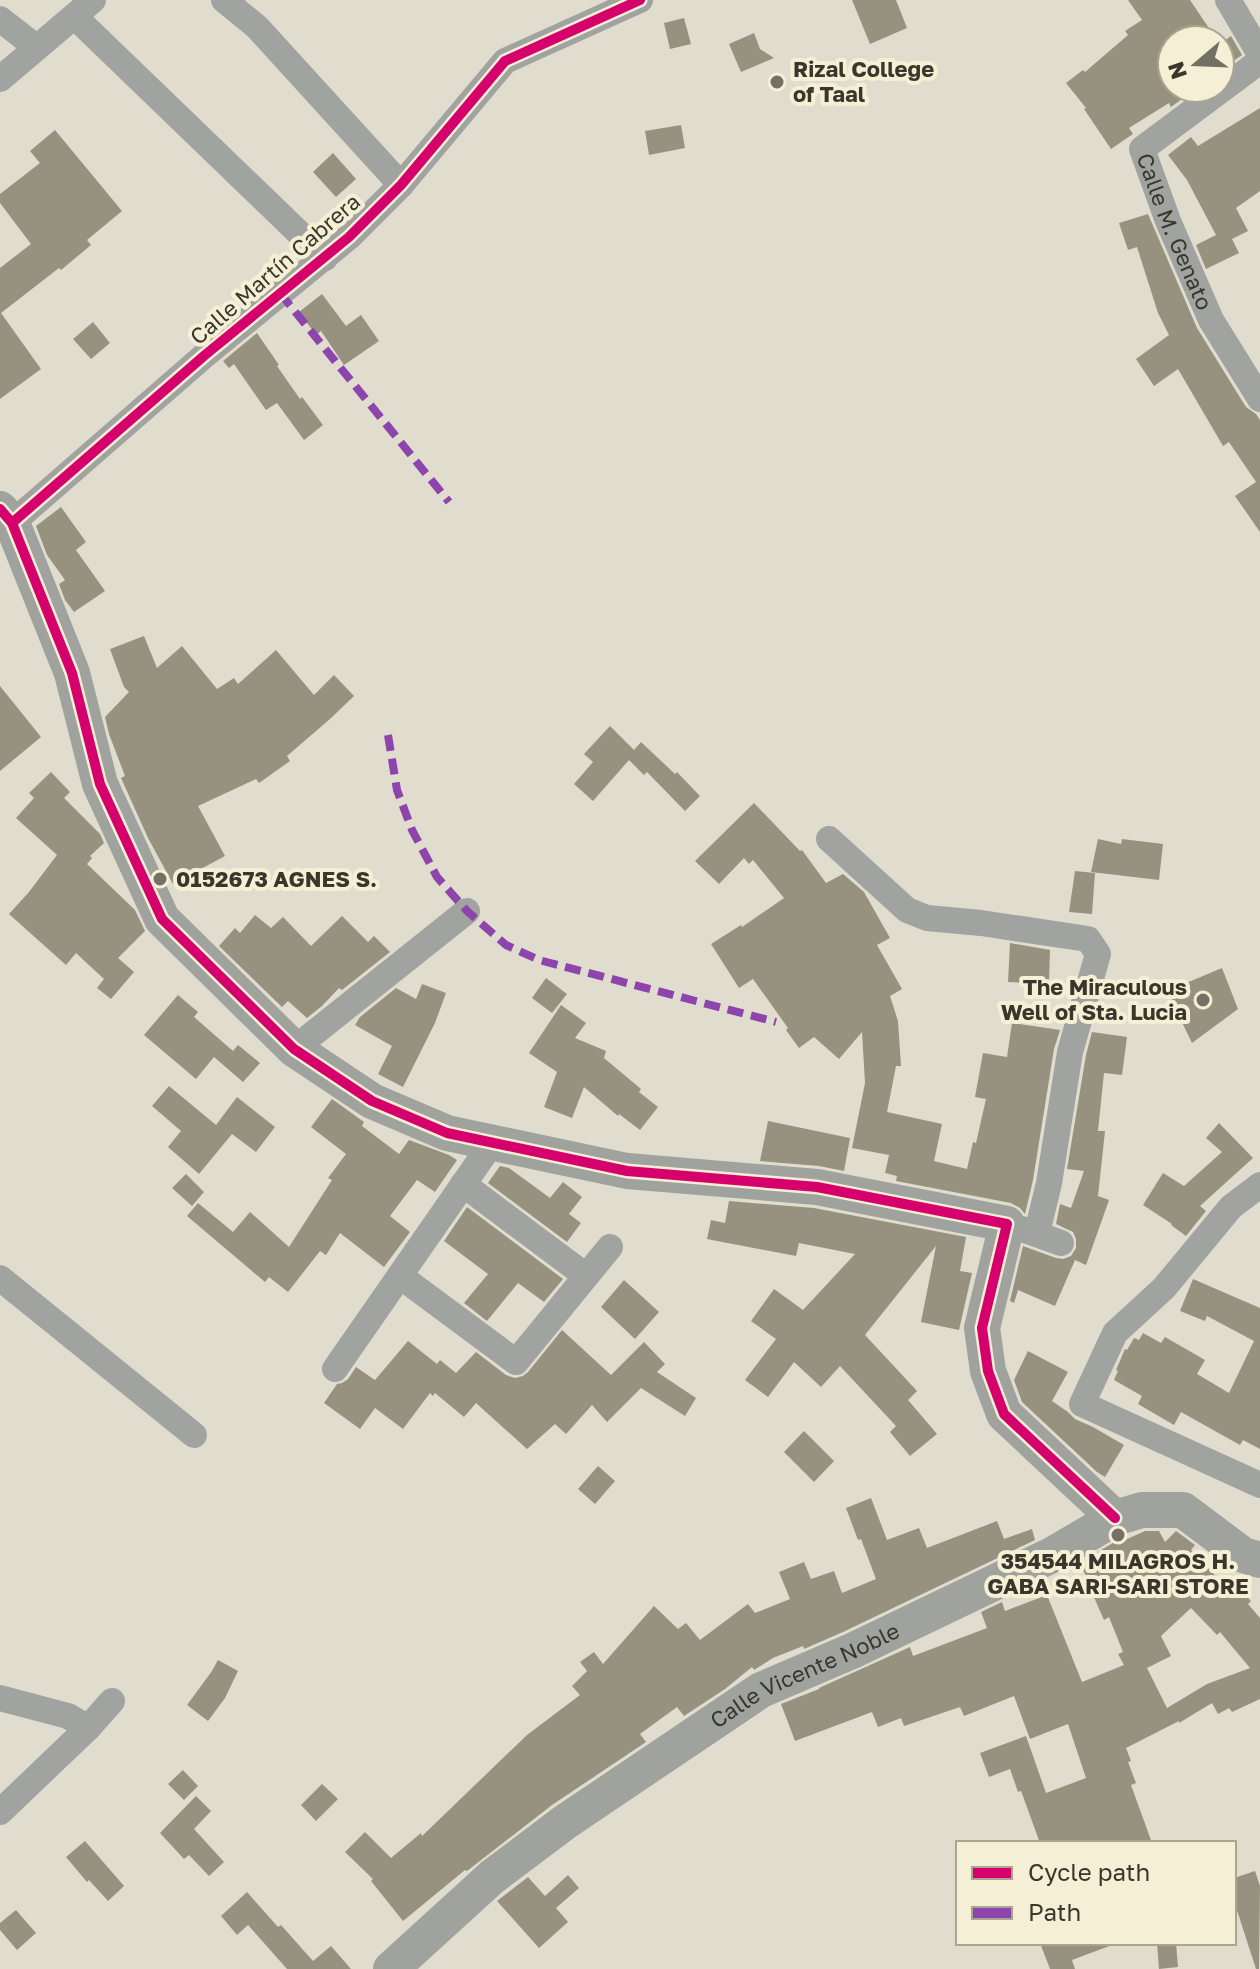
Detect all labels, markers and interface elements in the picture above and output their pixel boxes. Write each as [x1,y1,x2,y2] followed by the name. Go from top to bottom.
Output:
[1156,24,1236,104] north arrow
[793,55,934,107] place label: Rizal College of Taal
[1161,58,1192,83] text: N
[768,73,786,91] marker: Rizal College of Taal
[1132,149,1219,314] street label: Calle M. Genato
[184,187,365,350] street label: Calle Martín Cabrera
[176,865,377,892] place label: 0152673 AGNES S.
[151,870,169,888] marker: 0152673 AGNES S.
[1001,973,1187,1025] place label: The Miraculous Well of Sta. Lucia
[1194,991,1212,1009] marker: The Miraculous Well of Sta. Lucia
[1109,1526,1127,1544] marker: 354544 MILAGROS H. GABA SARI-SARI STORE
[987,1547,1249,1599] place label: 354544 MILAGROS H. GABA SARI-SARI STORE
[705,1616,904,1733] street label: Calle Vicente Noble
[956,1841,1236,1945] legend
[1028,1857,1150,1886] text: Cycle path
[1028,1897,1081,1926] text: Path

